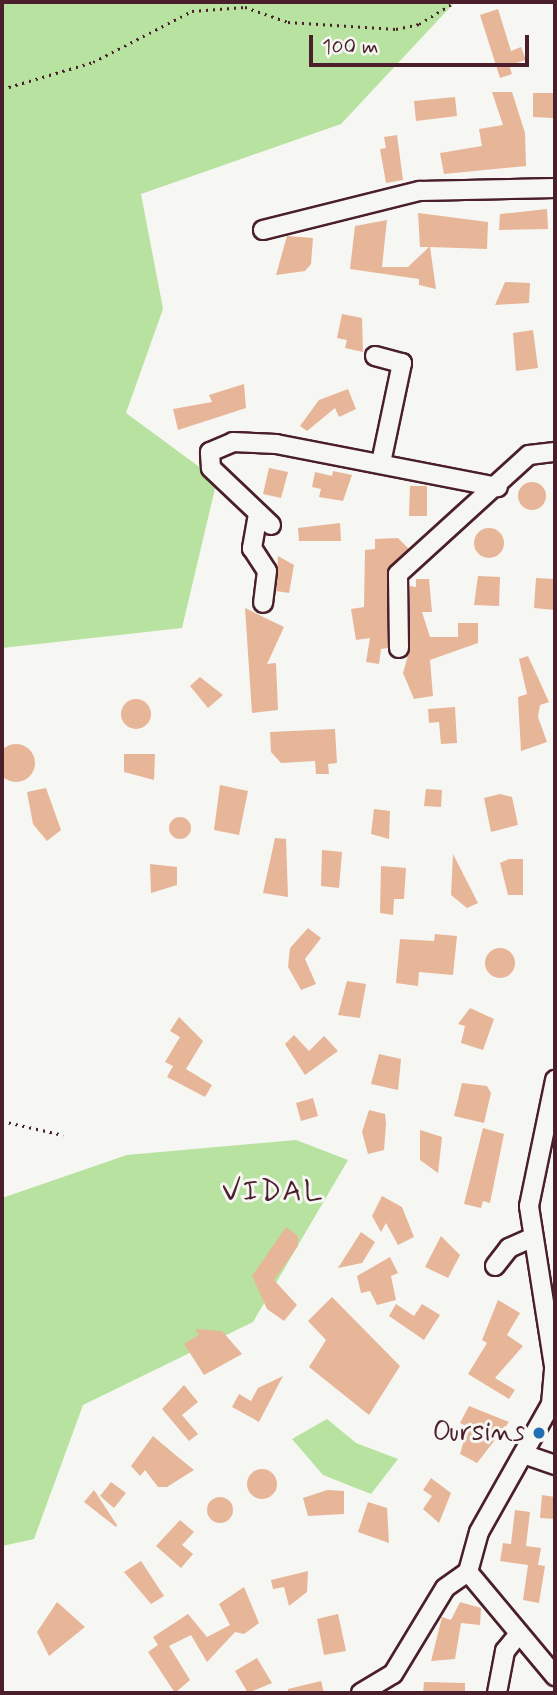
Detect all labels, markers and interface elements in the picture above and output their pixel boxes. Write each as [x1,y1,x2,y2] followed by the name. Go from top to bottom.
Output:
[312,21,532,65] scale bar
[322,33,378,61] text: 100 m
[224,1174,322,1210] district label: VIDAL
[432,1416,525,1450] place label: Oursins
[531,1425,547,1441] marker: Oursins

